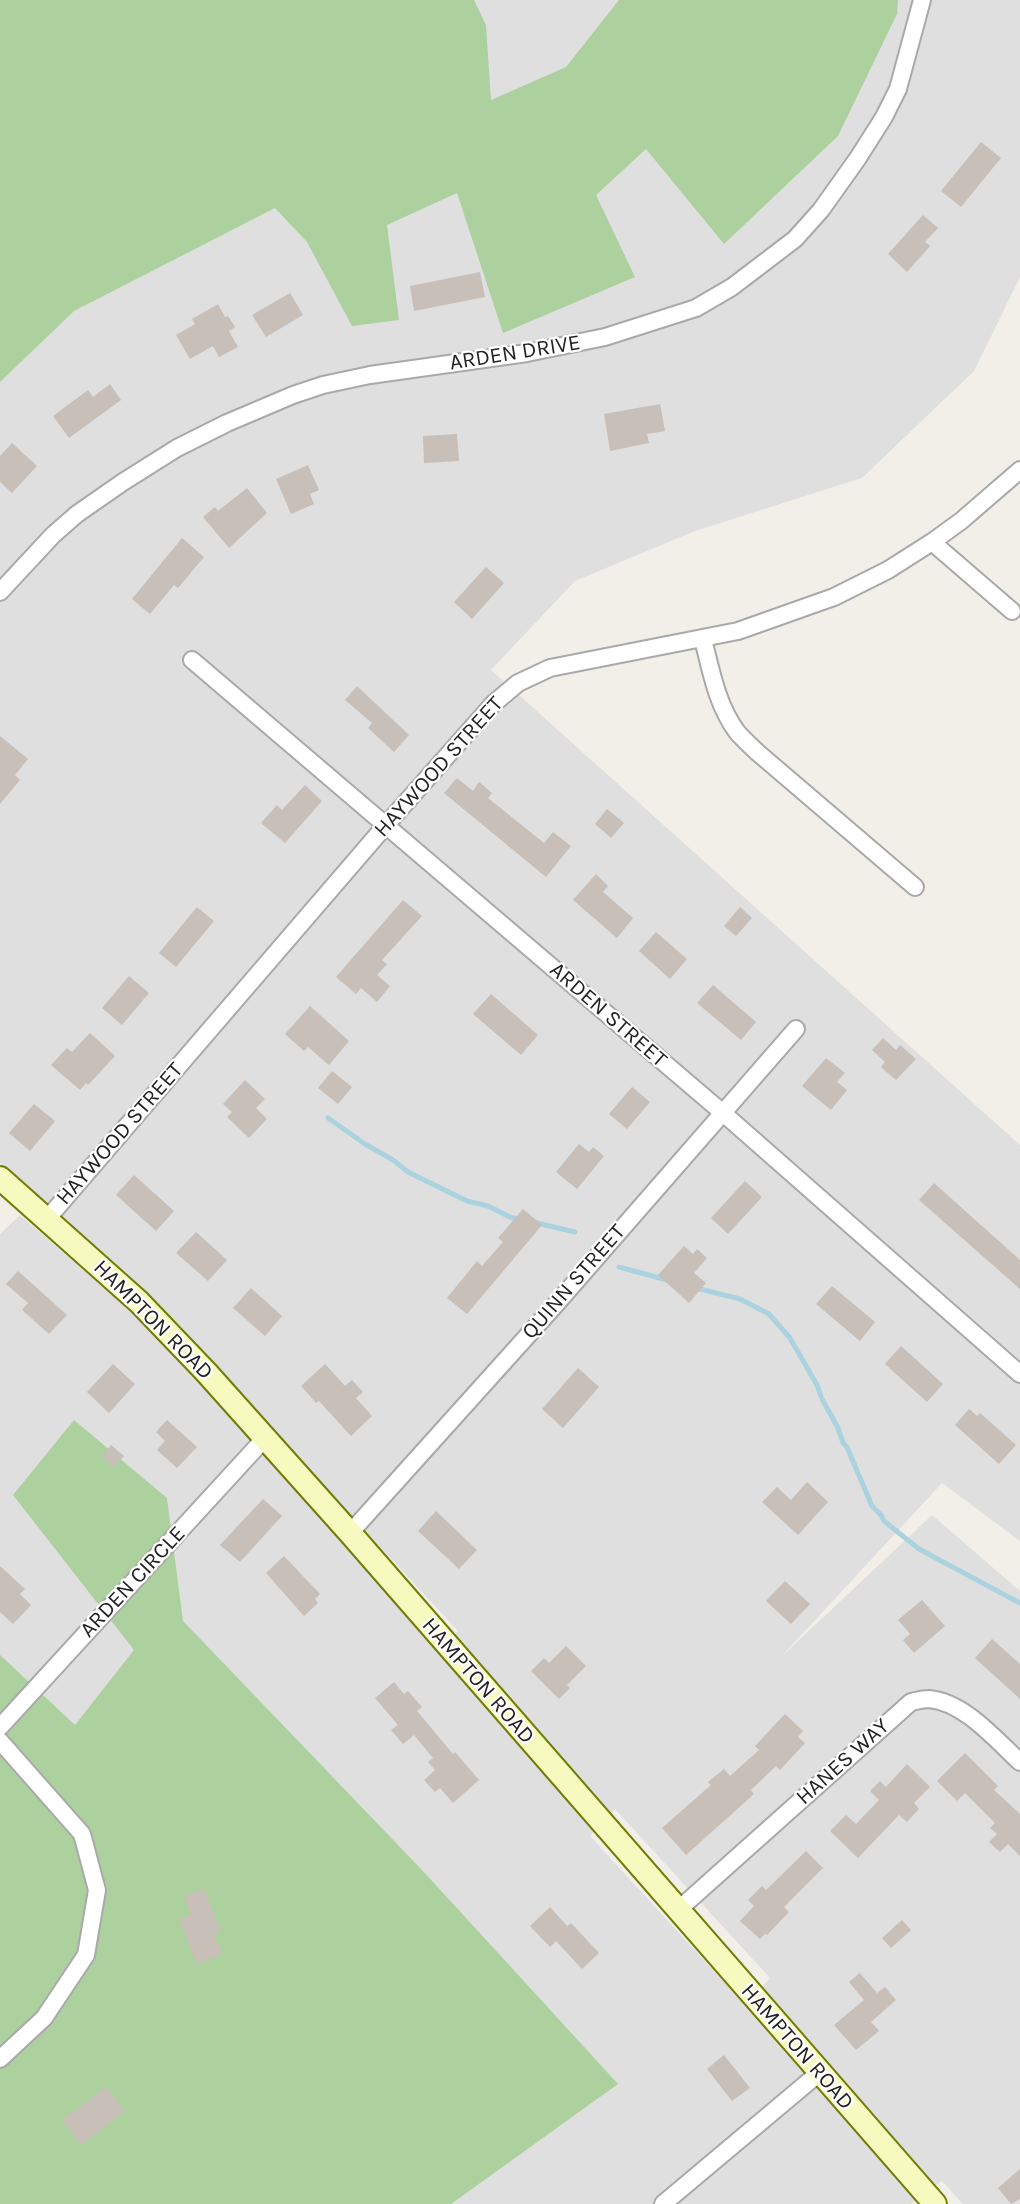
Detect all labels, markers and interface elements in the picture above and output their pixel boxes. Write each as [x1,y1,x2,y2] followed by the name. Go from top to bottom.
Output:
[448,330,582,376] street label: ARDEN DRIVE
[369,691,509,843] street label: HAYWOOD STREET
[544,957,672,1073] street label: ARDEN STREET
[51,1057,189,1211] street label: HAYWOOD STREET
[517,1219,631,1345] street label: QUINN STREET
[88,1255,218,1385] street label: HAMPTON ROAD
[75,1521,191,1643] street label: ARDEN CIRCLE
[416,1613,540,1749] street label: HAMPTON ROAD
[791,1713,895,1811] street label: HANES WAY
[735,1979,859,2115] street label: HAMPTON ROAD

